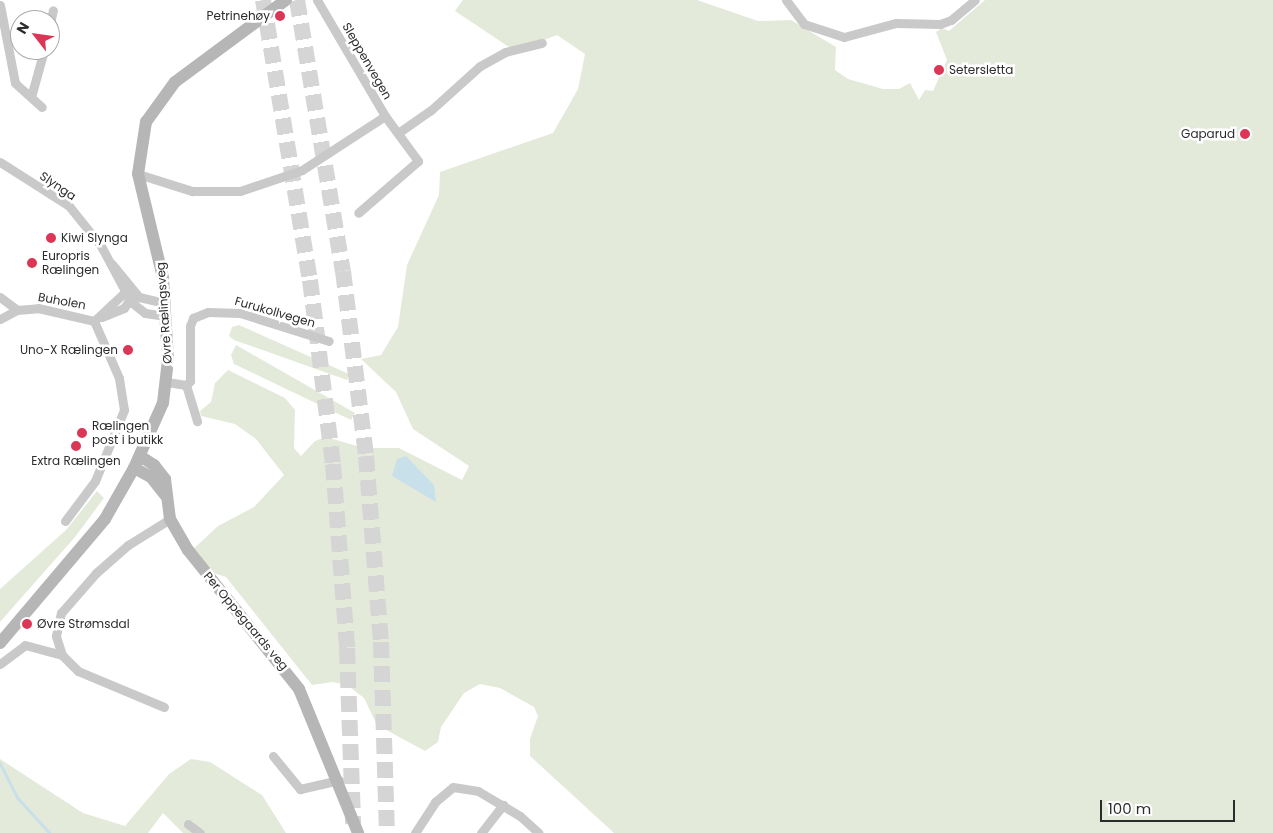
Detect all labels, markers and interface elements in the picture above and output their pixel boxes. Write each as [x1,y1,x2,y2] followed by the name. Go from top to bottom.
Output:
[207,9,270,23] place label: Petrinehøy
[10,10,60,60] north arrow
[274,10,286,22] marker: Petrinehøy
[12,18,34,38] text: N
[339,20,395,102] street label: Sleppenvegen
[949,63,1013,77] place label: Setersletta
[933,64,945,76] marker: Setersletta
[1181,127,1235,141] place label: Gaparud
[1239,128,1251,140] marker: Gaparud
[37,169,79,203] street label: Slynga
[61,231,128,245] place label: Kiwi Slynga
[45,232,57,244] marker: Kiwi Slynga
[42,249,99,277] place label: Europris Rælingen
[26,257,38,269] marker: Europris Rælingen
[153,262,175,364] street label: Øvre Rælingsveg
[37,290,87,312] street label: Buholen
[233,294,317,330] street label: Furukollvegen
[20,343,118,357] place label: Uno-X Rælingen
[122,344,134,356] marker: Uno-X Rælingen
[92,419,163,447] place label: Rælingen post i butikk
[76,427,88,439] marker: Rælingen post i butikk
[70,440,82,452] marker: Extra Rælingen
[31,454,121,468] place label: Extra Rælingen
[201,569,291,673] street label: Per Oppegaards veg
[37,617,130,631] place label: Øvre Strømsdal
[21,618,33,630] marker: Øvre Strømsdal
[1103,790,1238,822] scale bar
[1108,798,1151,819] text: 100 m

